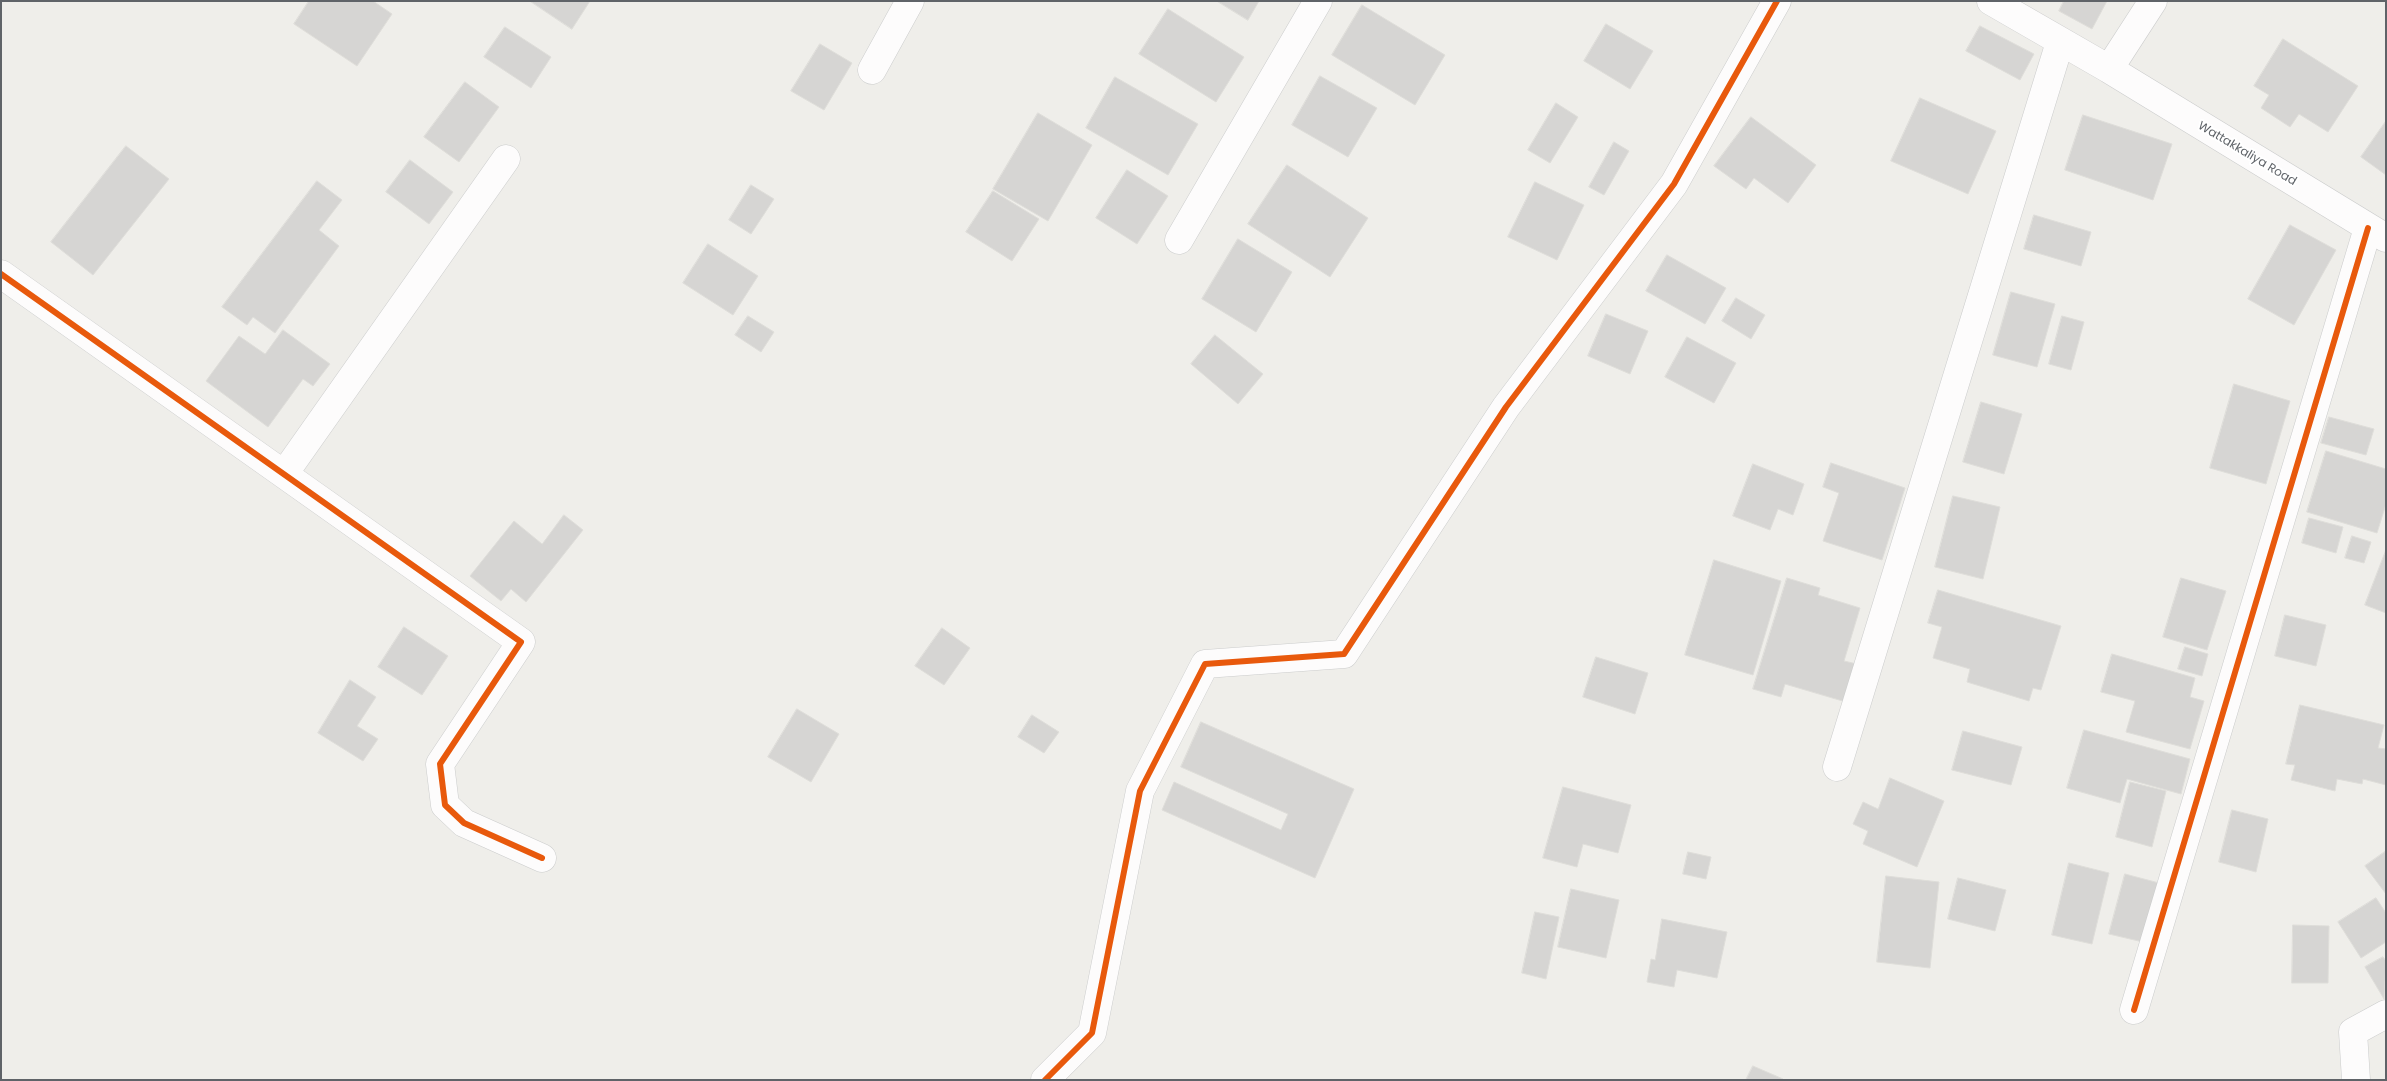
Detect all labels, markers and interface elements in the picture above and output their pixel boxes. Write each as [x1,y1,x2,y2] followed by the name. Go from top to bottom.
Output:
[2195,119,2299,189] street label: Wattakkaliya Road

